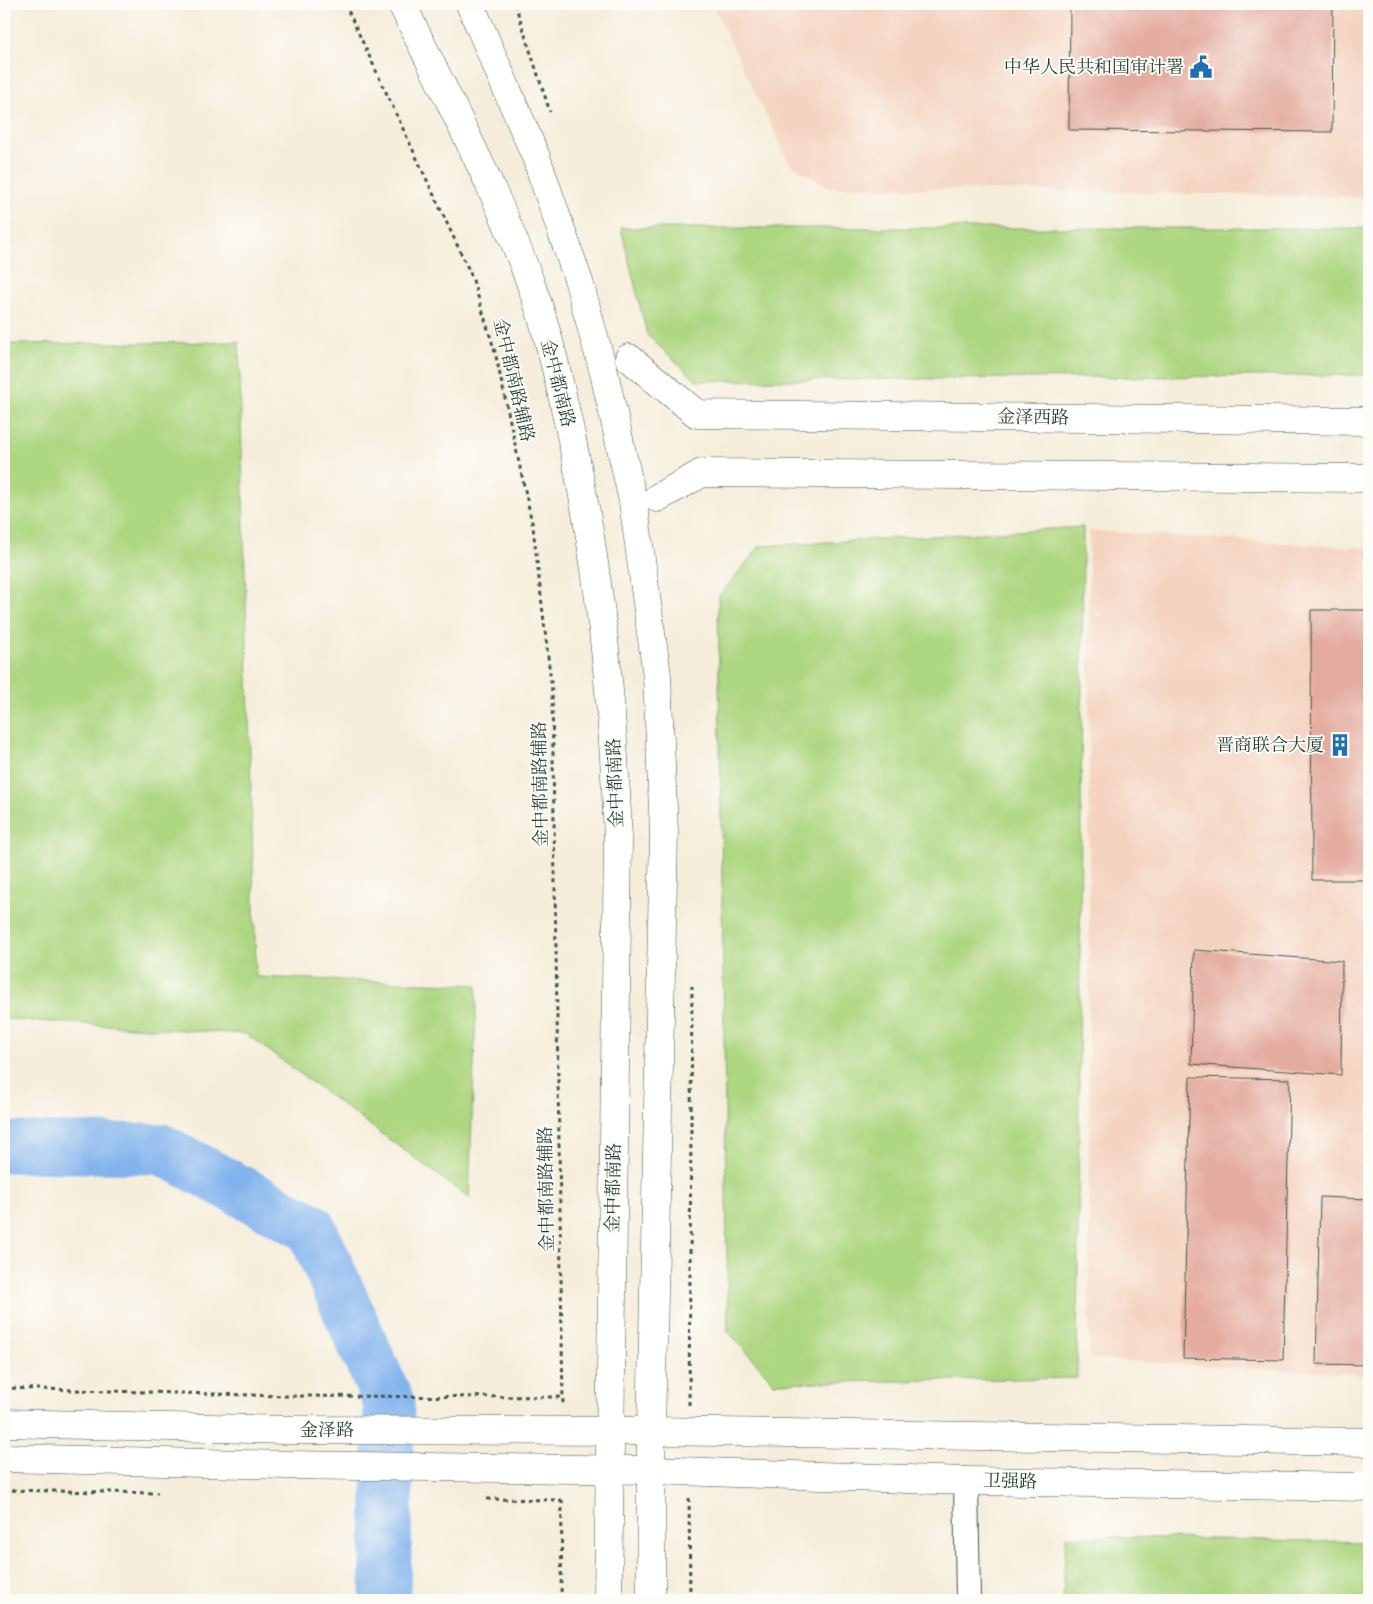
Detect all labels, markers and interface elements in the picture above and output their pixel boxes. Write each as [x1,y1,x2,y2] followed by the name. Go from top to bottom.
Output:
[1188,54,1214,80] public building icon: 中华人民共和国审计署
[1004,56,1184,82] place label: 中华人民共和国审计署
[485,316,539,445] street label: 金中都南路辅路
[533,337,580,430] street label: 金中都南路
[997,405,1069,433] street label: 金泽西路
[528,721,556,847] street label: 金中都南路辅路
[1327,732,1353,758] building icon: 晋商联合大厦
[1216,734,1324,760] place label: 晋商联合大厦
[602,738,632,828] street label: 金中都南路
[534,1126,562,1252] street label: 金中都南路辅路
[601,1143,629,1233] street label: 金中都南路
[300,1419,354,1445] street label: 金泽路
[983,1470,1037,1496] street label: 卫强路

